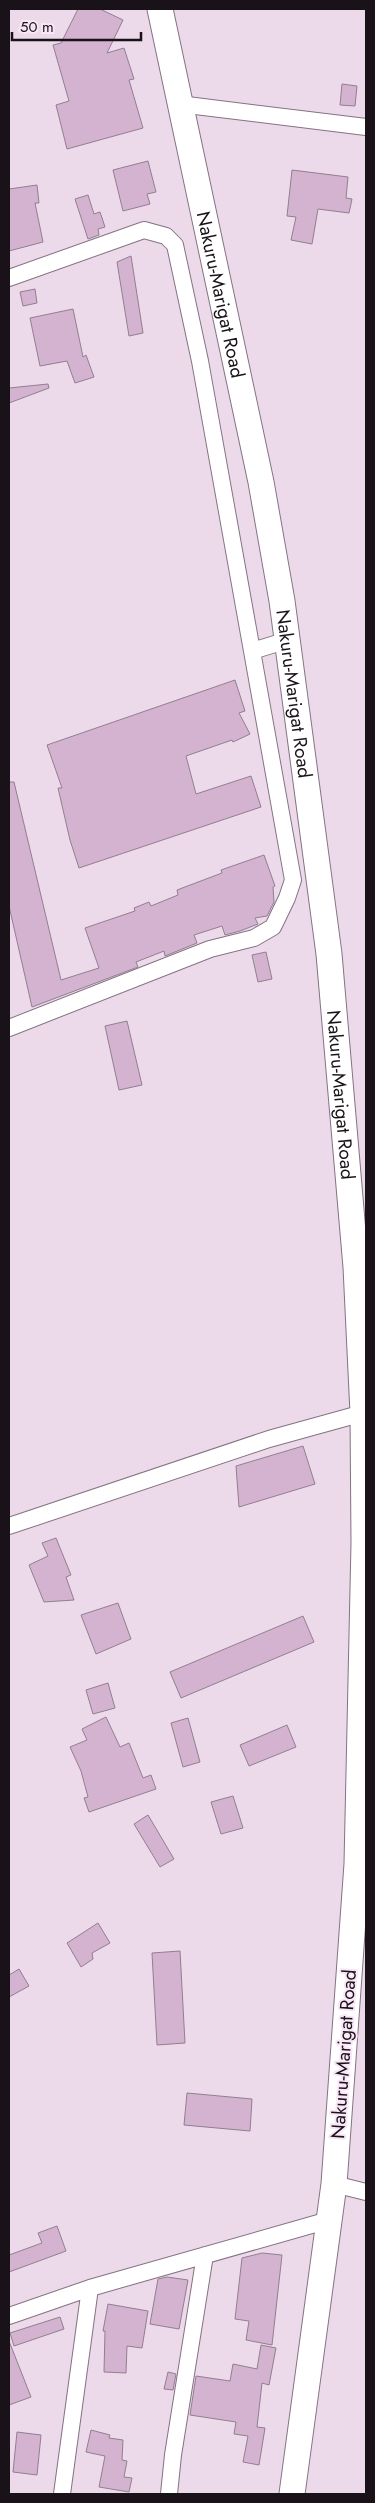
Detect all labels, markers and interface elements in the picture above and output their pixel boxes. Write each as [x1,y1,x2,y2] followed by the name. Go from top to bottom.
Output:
[12,10,141,42] scale bar
[20,16,54,38] text: 50 m
[190,209,251,381] street label: Nakuru-Marigat Road
[269,608,318,780] street label: Nakuru-Marigat Road
[320,1009,361,1181] street label: Nakuru-Marigat Road
[324,1968,363,2140] street label: Nakuru-Marigat Road

